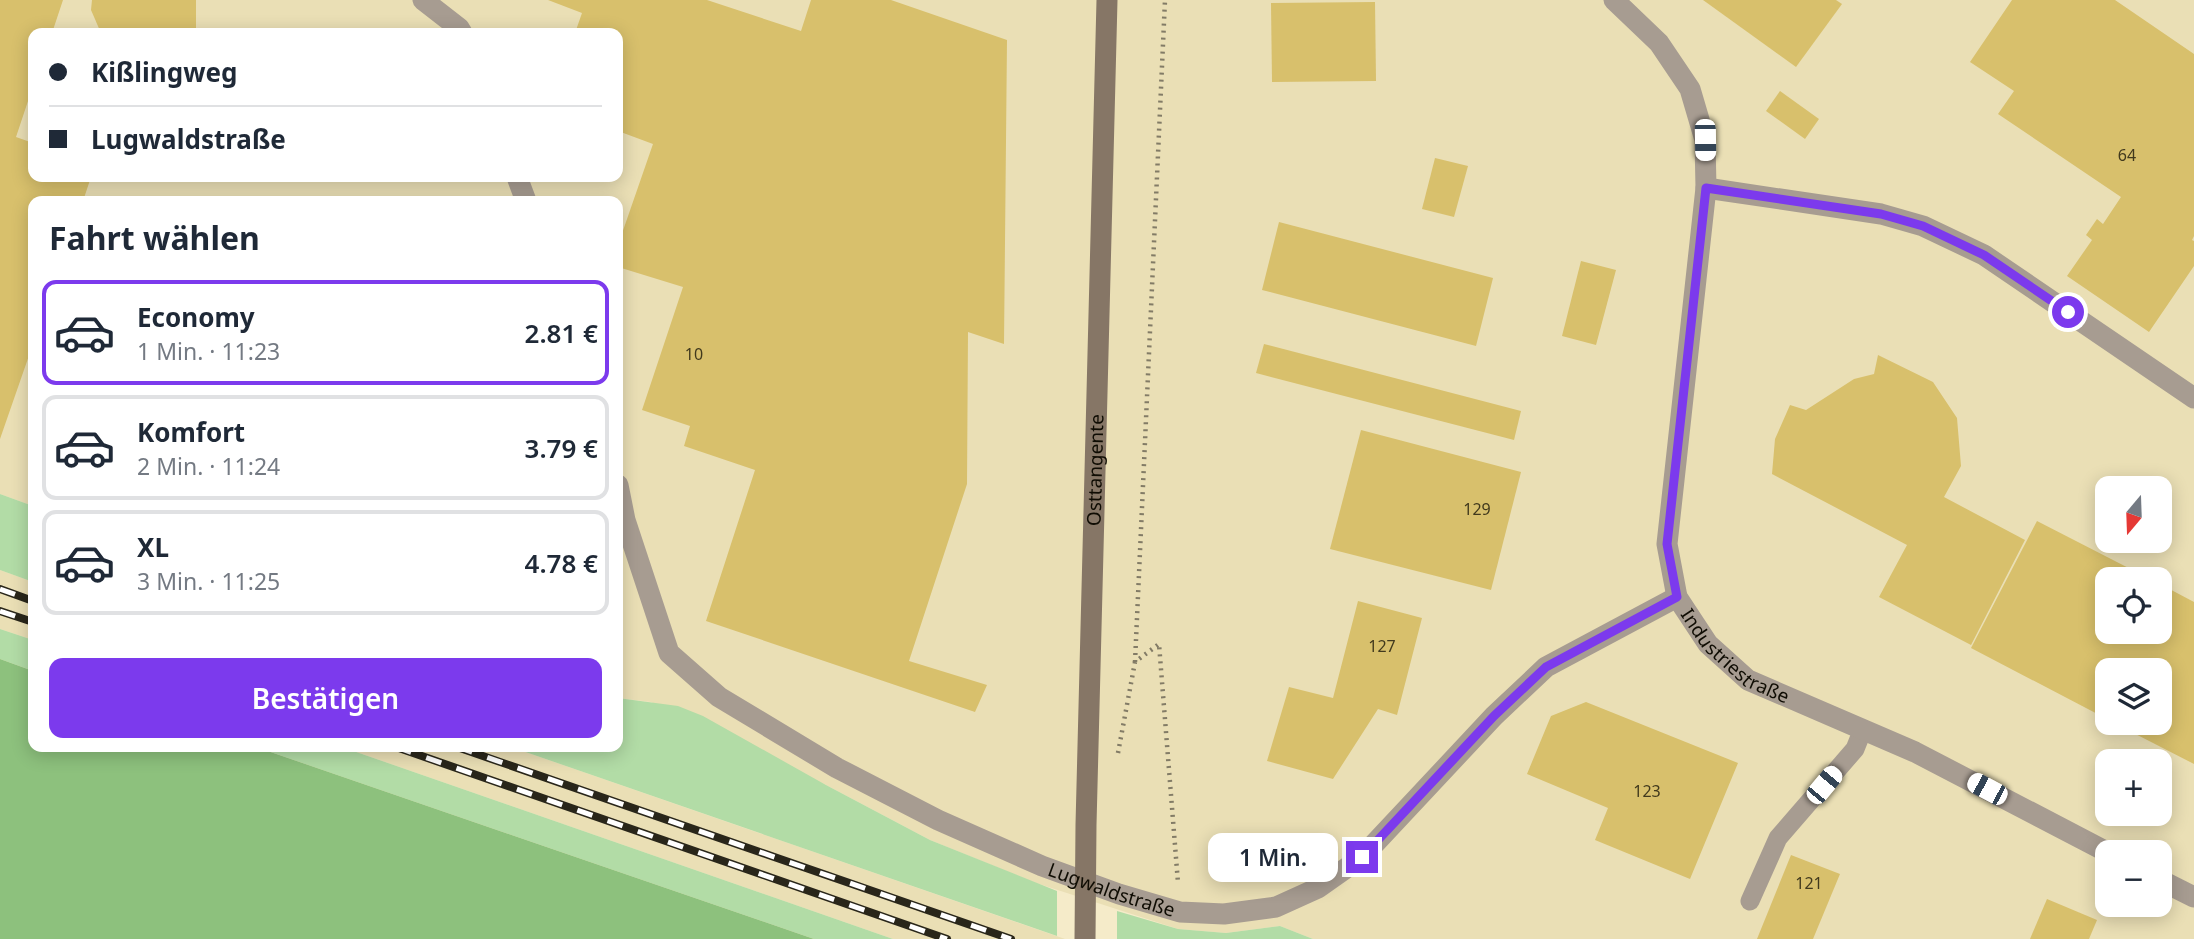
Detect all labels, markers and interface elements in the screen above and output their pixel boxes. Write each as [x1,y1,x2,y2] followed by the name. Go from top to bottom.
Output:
[91,54,237,90] text: Kißlingweg
[1695,119,1716,161] car
[91,121,286,157] text: Lugwaldstraße
[2118,144,2136,166] house number: 64
[49,216,260,259] text: Fahrt wählen
[2052,296,2084,328] route start
[137,299,255,335] text: Economy
[53,301,116,364] icon: car
[525,315,598,351] text: 2.81 €
[137,335,280,367] text: 1 Min. · 11:23
[685,343,703,365] house number: 10
[137,414,245,450] text: Komfort
[1081,414,1109,526] street label: Osttangente
[53,416,116,479] icon: car
[525,430,598,466] text: 3.79 €
[137,450,280,482] text: 2 Min. · 11:24
[2095,476,2172,553] north arrow
[2095,476,2172,917] map controls
[1463,498,1491,520] house number: 129
[137,529,169,565] text: XL
[53,531,116,594] icon: car
[525,545,598,581] text: 4.78 €
[137,565,280,597] text: 3 Min. · 11:25
[2095,567,2172,644] button: locate
[1675,603,1793,709] street label: Industriestraße
[1368,635,1396,657] house number: 127
[49,658,602,738] button: Bestätigen
[2095,658,2172,735] button: layers
[2095,749,2172,826] button: +
[1803,762,1846,808] car
[1964,770,2011,808] car
[1633,780,1661,802] house number: 123
[1208,832,1338,882] callout: 1 Min.
[2095,840,2172,917] button: −
[1239,841,1307,873] text: 1 Min.
[1346,841,1378,873] route end
[1044,856,1178,923] street label: Lugwaldstraße
[1795,872,1823,894] house number: 121

